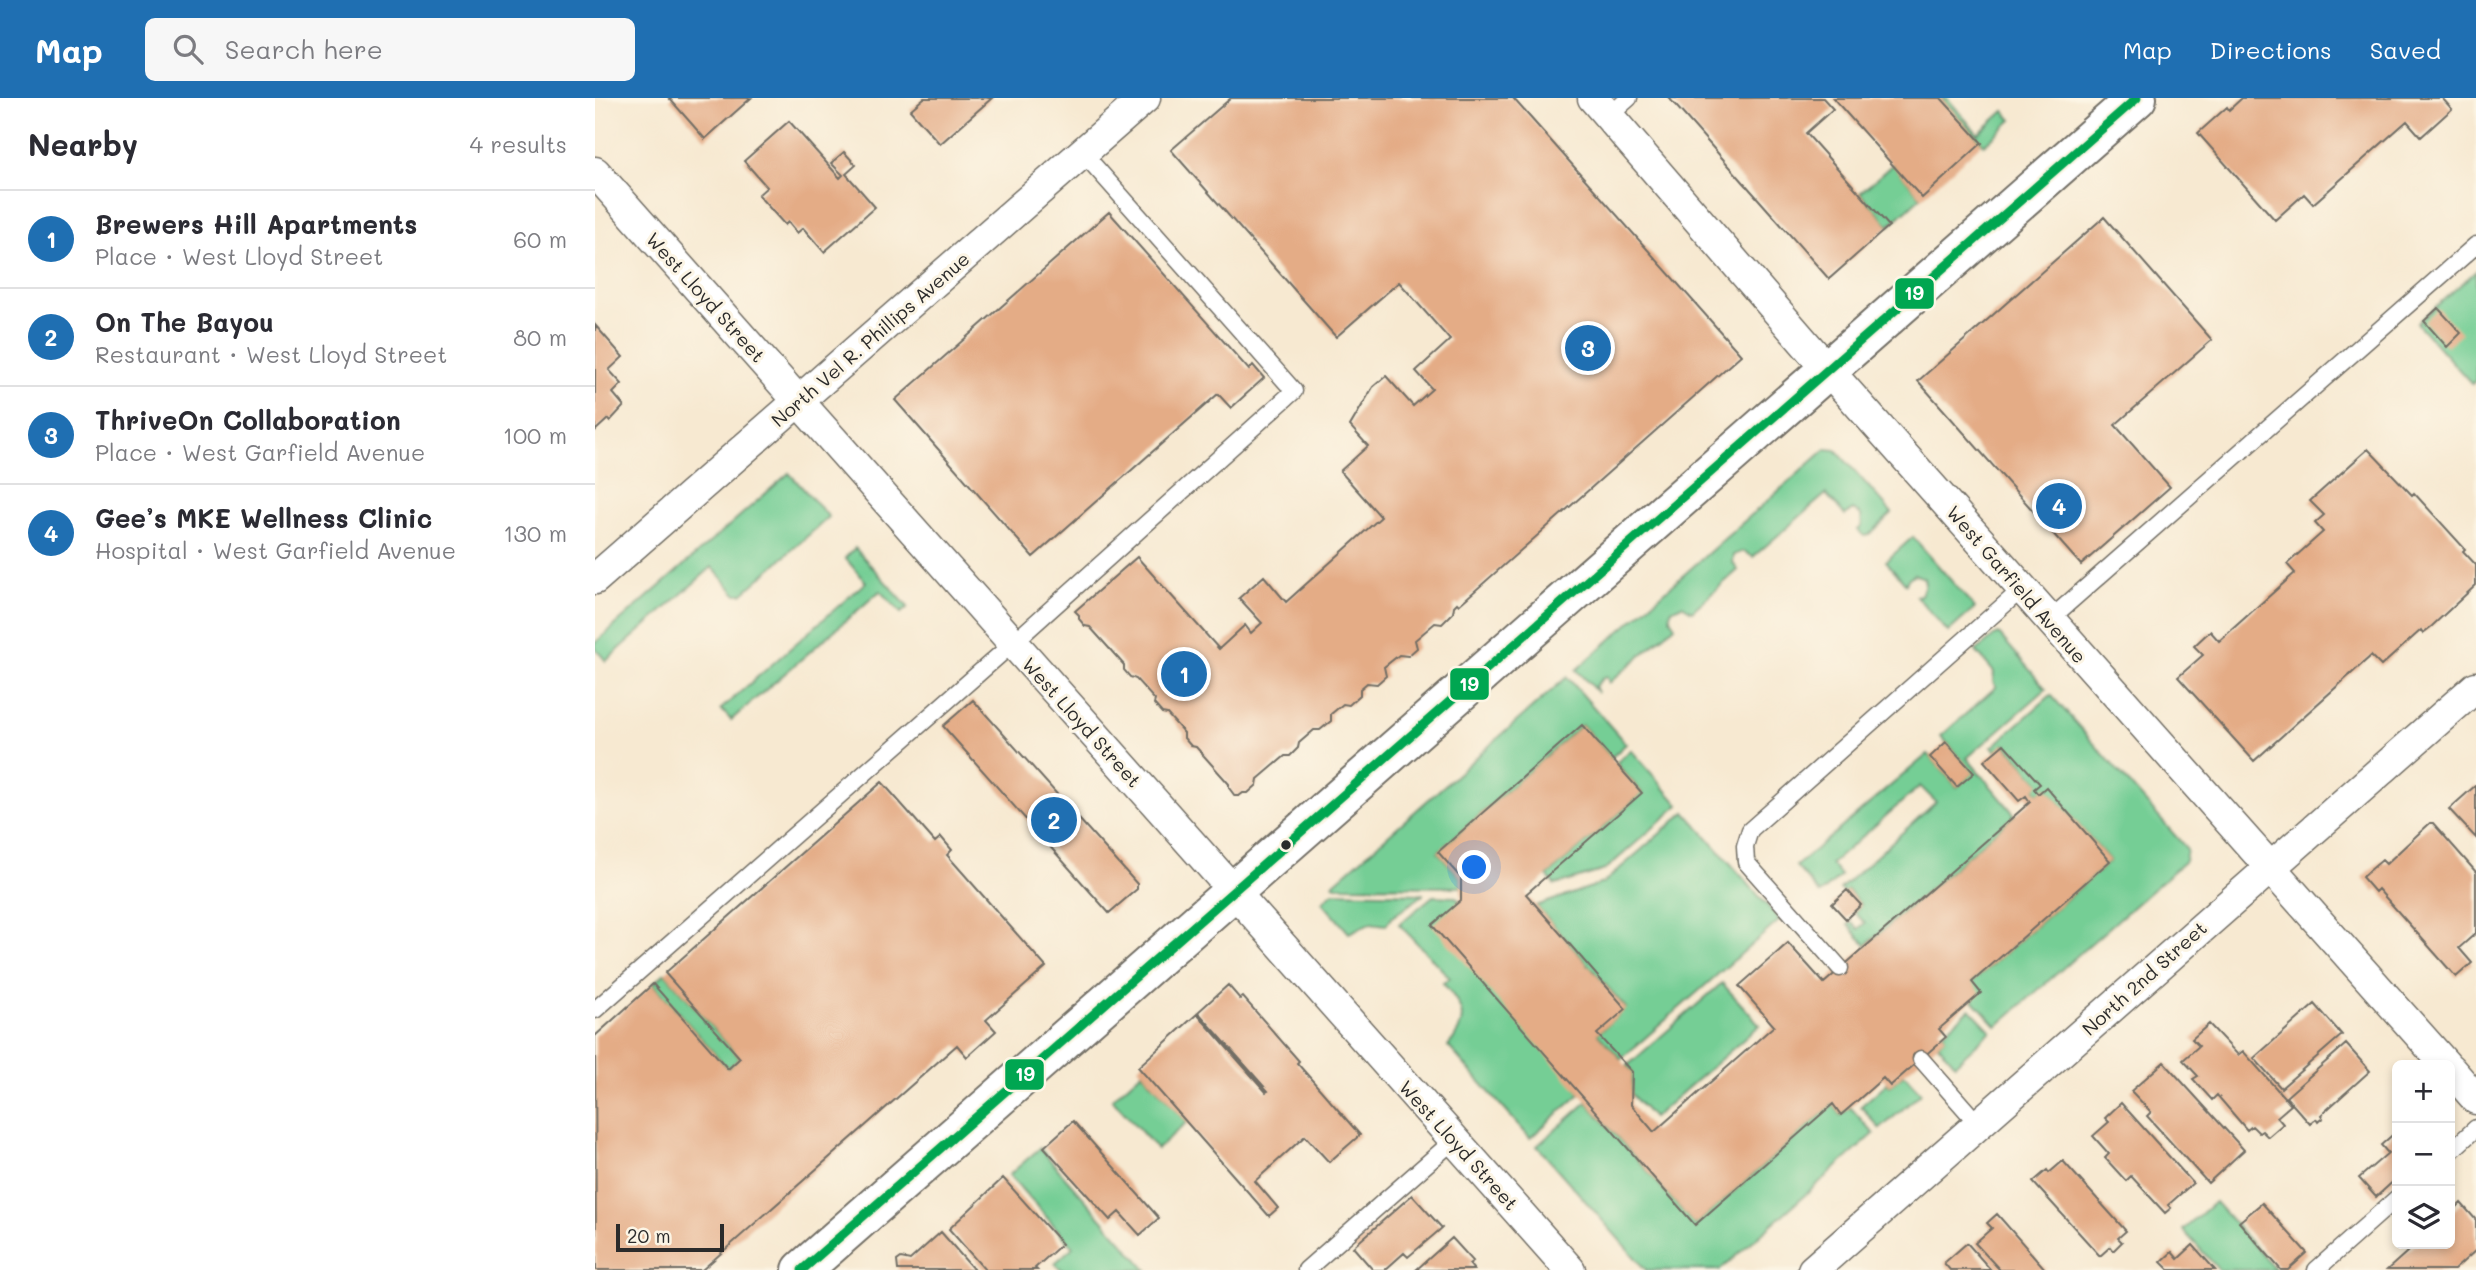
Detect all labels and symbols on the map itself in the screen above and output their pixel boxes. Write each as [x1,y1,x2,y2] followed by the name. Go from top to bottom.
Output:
[641,227,771,367] street label: West Lloyd Street
[766,246,974,432] street label: North Vel R. Phillips Avenue
[1894,277,1935,310] line badge: 19
[1904,280,1924,305] text: 19
[1565,322,1611,374] pin: 3
[2036,480,2082,532] pin: 4
[1942,500,2092,668] street label: West Garfield Avenue
[1161,648,1207,700] pin: 1
[1017,652,1147,792] street label: West Lloyd Street
[1449,667,1490,701] line badge: 19
[1459,671,1479,696] text: 19
[1031,794,1077,846] pin: 2
[1279,838,1293,852] unlabelled marker
[1457,850,1491,884] your location
[2076,915,2212,1041] street label: North 2nd Street
[1004,1058,1045,1091] line badge: 19
[1015,1061,1035,1086] text: 19
[1394,1075,1524,1215] street label: West Lloyd Street
[616,1221,725,1253] scale bar

